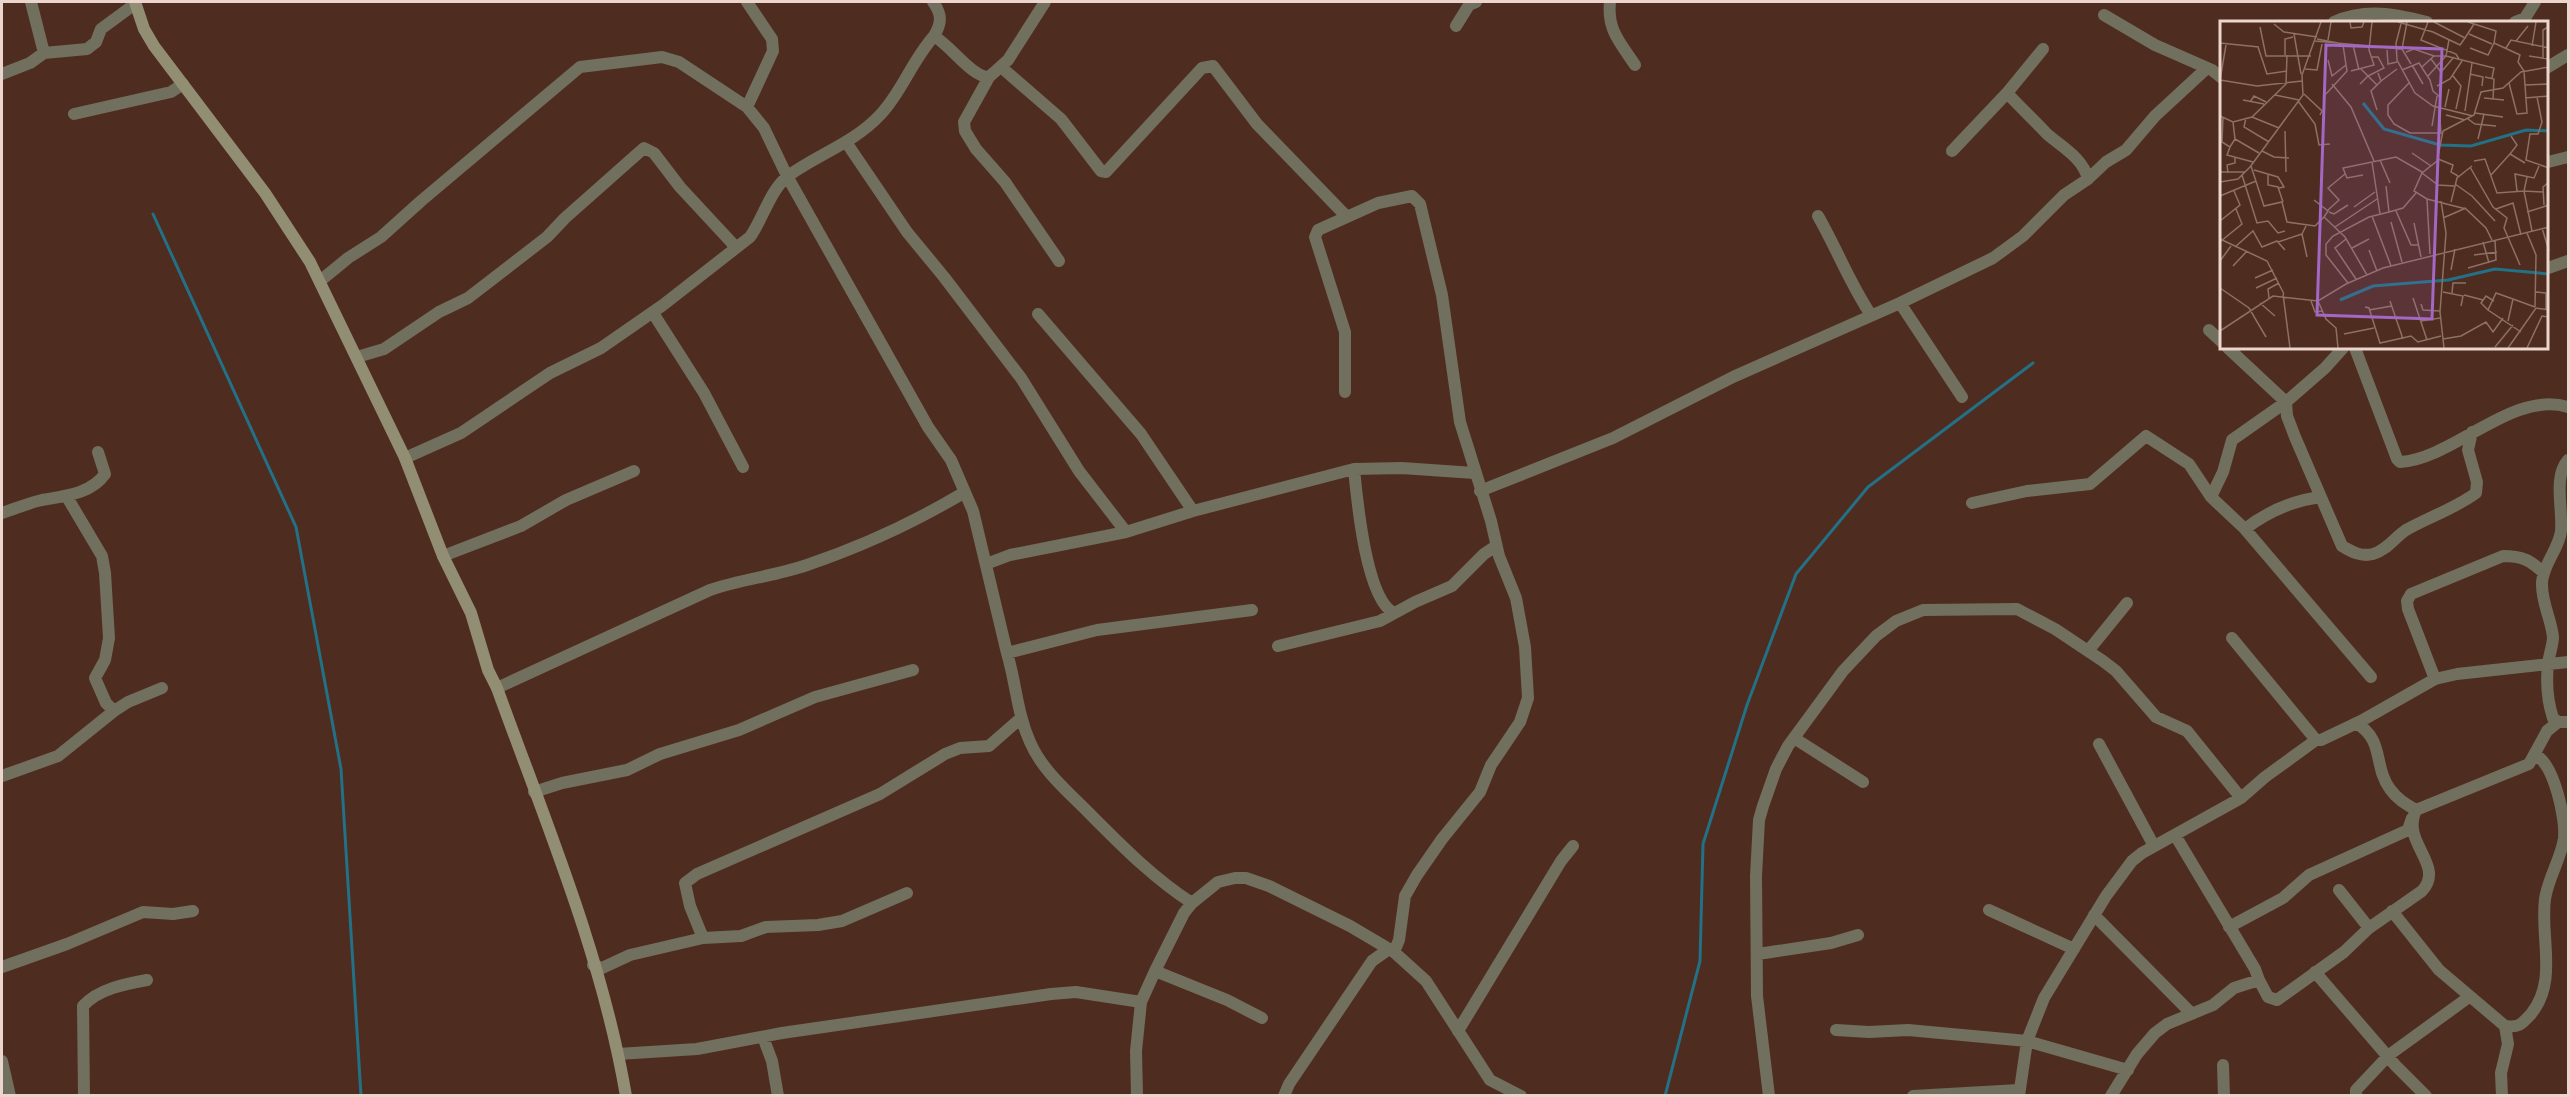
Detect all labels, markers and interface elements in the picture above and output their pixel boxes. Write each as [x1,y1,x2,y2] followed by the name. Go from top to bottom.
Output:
[2220,21,2549,350] inset map

